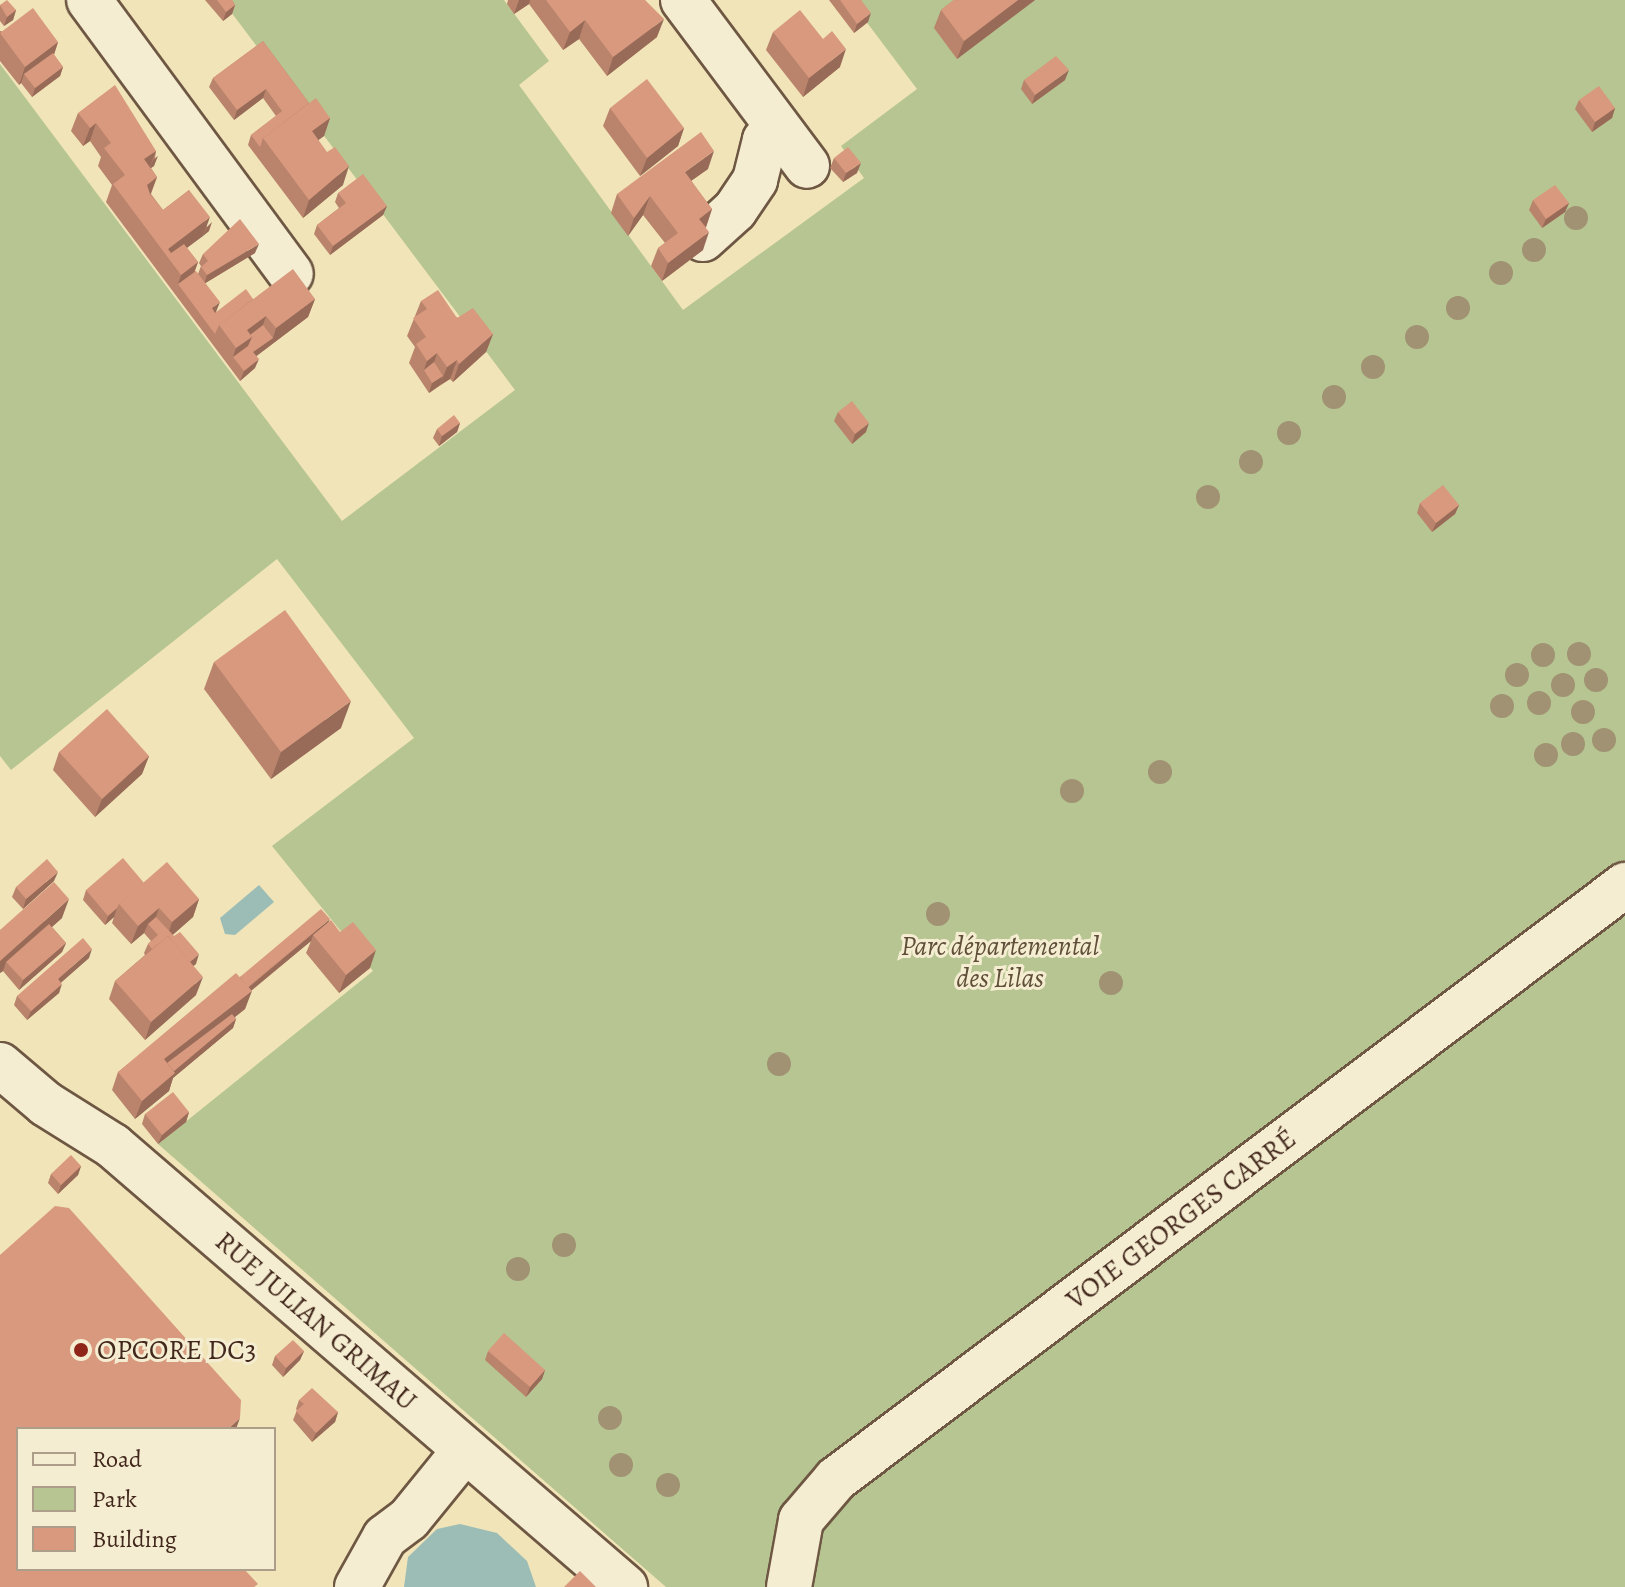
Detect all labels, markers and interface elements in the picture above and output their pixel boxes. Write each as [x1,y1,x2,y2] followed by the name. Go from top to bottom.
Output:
[901,929,1099,995] park label: Parc départemental des Lilas
[1060,1122,1302,1316] street label: VOIE GEORGES CARRÉ
[208,1224,424,1418] street label: RUE JULIAN GRIMAU
[97,1333,256,1367] place label: OPCORE DC3
[72,1341,90,1359] marker: OPCORE DC3
[16,1427,276,1571] legend
[92,1443,142,1475] text: Road
[92,1483,137,1515] text: Park
[92,1523,177,1555] text: Building

